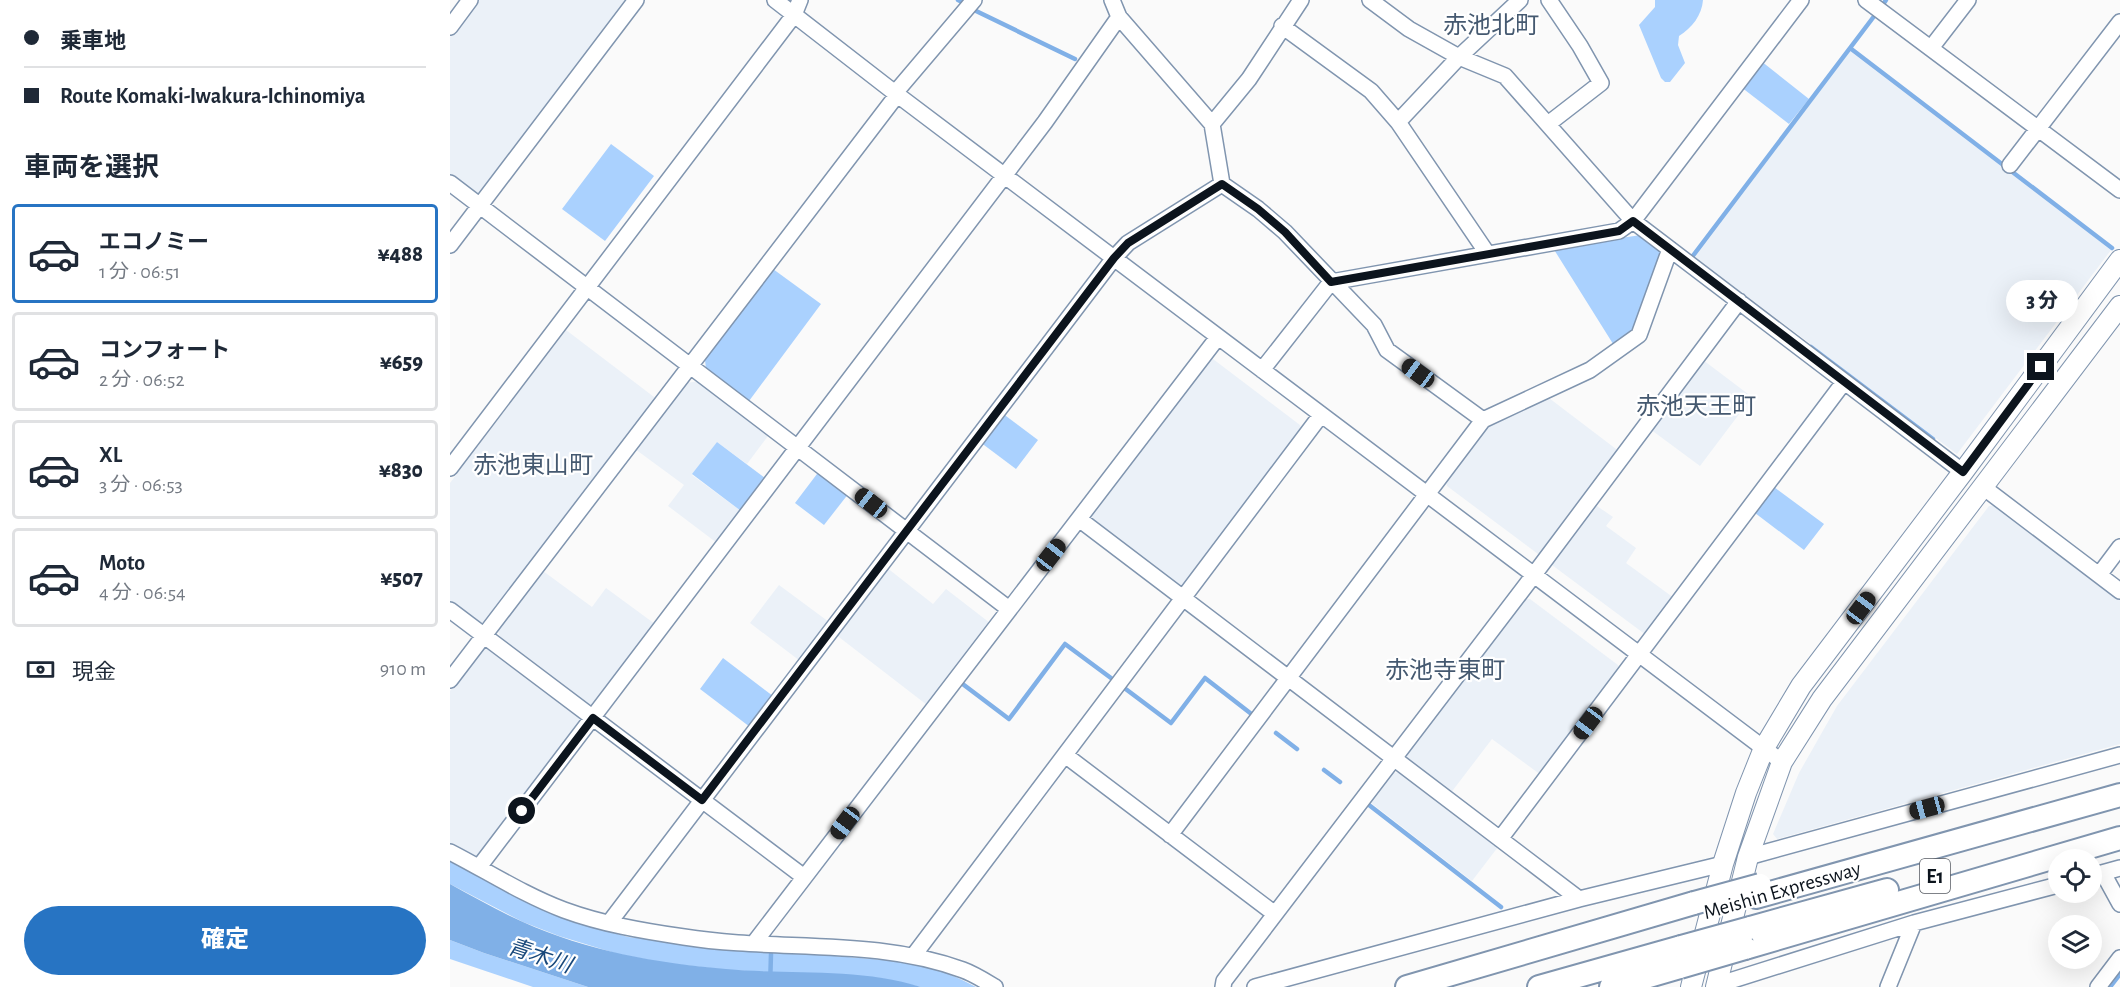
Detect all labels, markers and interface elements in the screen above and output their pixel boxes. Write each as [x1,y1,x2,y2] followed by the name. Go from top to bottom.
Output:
[1443,12,1539,38] district label: 赤池北町
[60,30,126,52] text: 乗車地
[60,85,365,107] text: Route Komaki-Iwakura-Ichinomiya
[24,154,159,181] text: 車両を選択
[27,227,81,281] icon: car
[99,231,209,253] text: エコノミー
[378,243,423,265] text: ¥488
[99,262,180,282] text: 1 分 · 06:51
[2005,280,2077,322] callout: 3 分
[2026,291,2058,311] text: 3 分
[27,335,81,389] icon: car
[99,339,230,361] text: コンフォート
[380,351,423,373] text: ¥659
[2027,353,2054,380] route end
[1398,355,1438,391] car
[99,370,185,390] text: 2 分 · 06:52
[1636,393,1756,419] district label: 赤池天王町
[27,443,81,497] icon: car
[99,444,122,466] text: XL
[473,452,593,478] district label: 赤池東山町
[379,459,423,481] text: ¥830
[99,475,183,495] text: 3 分 · 06:53
[851,485,891,521] car
[1033,535,1069,575] car
[27,551,81,605] icon: car
[99,552,145,574] text: Moto
[380,567,423,589] text: ¥507
[99,583,186,603] text: 4 分 · 06:54
[1843,588,1879,628] car
[24,653,57,686] icon: cash
[1385,657,1505,683] district label: 赤池寺東町
[380,659,426,679] text: 910 m
[72,661,116,683] text: 現金
[1570,703,1606,743] car
[1907,795,1947,821] car
[508,797,535,824] route start
[827,803,863,843] car
[2048,849,2102,969] map controls
[2048,849,2102,903] button: locate
[1701,858,1863,923] street label: Meishin Expressway
[1920,859,1950,893] road number: E1
[24,906,426,975] button: 確定
[2048,915,2102,969] button: layers
[505,934,577,977] water label: 青木川

